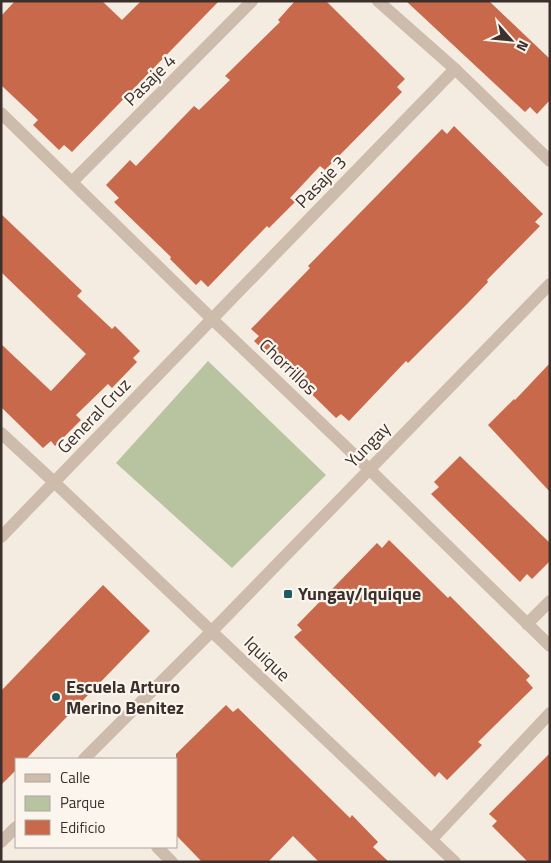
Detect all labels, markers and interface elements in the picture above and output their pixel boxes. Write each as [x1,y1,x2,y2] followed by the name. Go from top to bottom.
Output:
[486,15,536,65] north arrow
[511,37,535,55] text: N
[117,47,182,112] street label: Pasaje 4
[289,149,353,214] street label: Pasaje 3
[253,332,323,401] street label: Chorrillos
[51,372,137,460] street label: General Cruz
[339,415,397,474] street label: Yungay
[298,580,421,607] place label: Yungay/Iquique
[282,588,294,600] marker: Yungay/Iquique
[238,630,297,688] street label: Iquique
[66,673,184,721] place label: Escuela Arturo Merino Benitez
[50,691,62,703] marker: Escuela Arturo Merino Benitez
[15,758,178,848] legend
[60,766,90,789] text: Calle
[60,791,105,814] text: Parque
[60,816,105,839] text: Edificio

